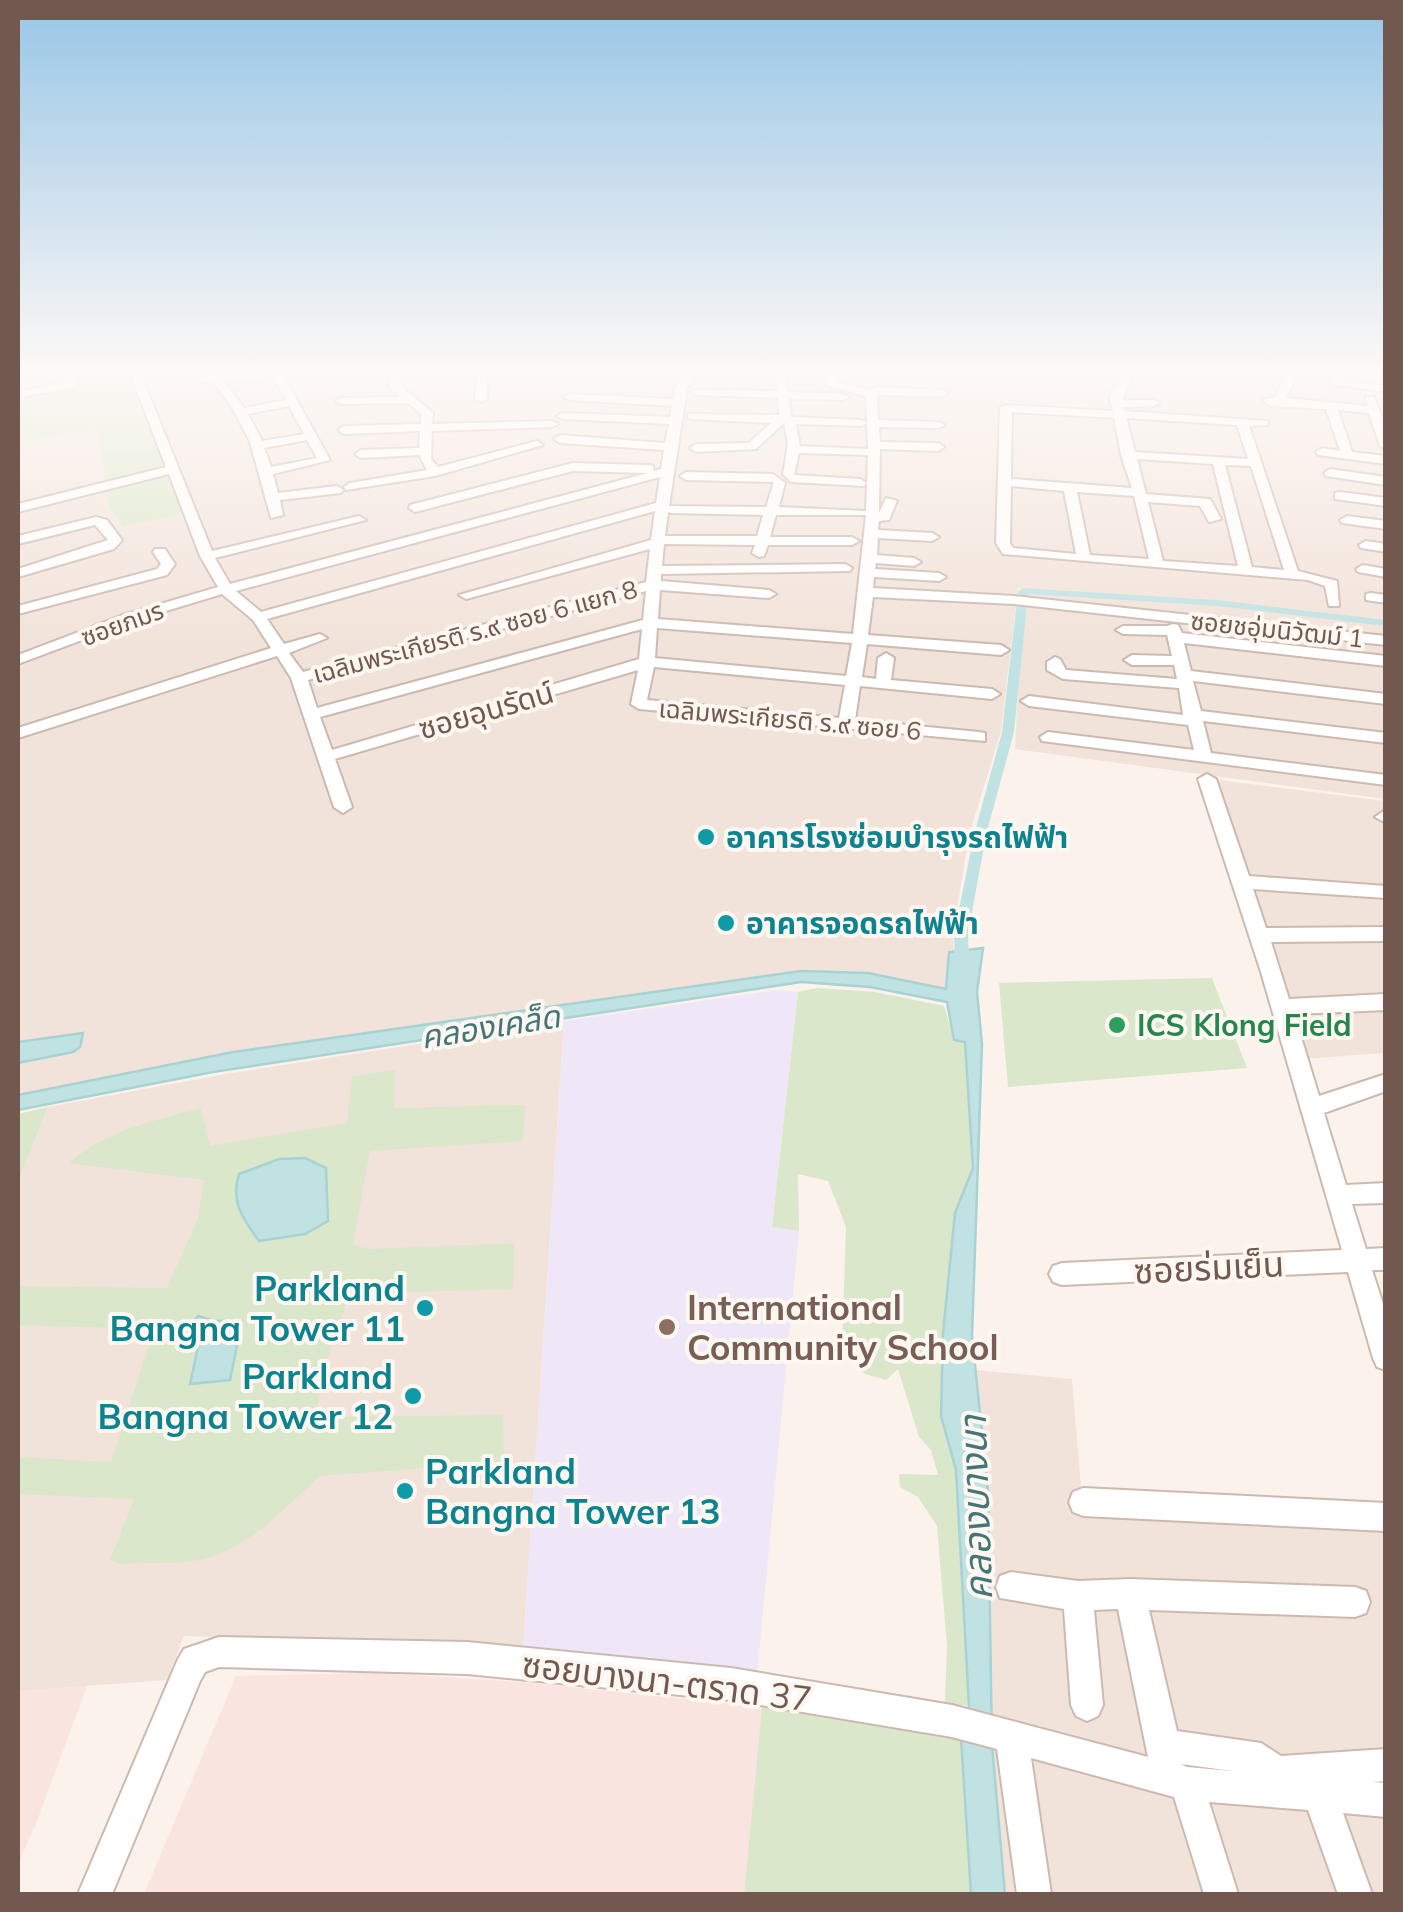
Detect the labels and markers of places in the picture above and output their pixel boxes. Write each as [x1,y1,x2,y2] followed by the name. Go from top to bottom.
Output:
[726,818,1068,856] place label: อาคารโรงซ่อมบำรุงรถไฟฟ้า
[695,826,717,848] marker: อาคารโรงซ่อมบำรุงรถไฟฟ้า
[746,904,979,942] place label: อาคารจอดรถไฟฟ้า
[715,912,737,934] marker: อาคารจอดรถไฟฟ้า
[1137,1006,1352,1044] place label: ICS Klong Field
[1106,1014,1128,1036] marker: ICS Klong Field
[109,1266,405,1350] place label: Parkland Bangna Tower 11
[687,1285,999,1369] place label: International Community School
[414,1297,436,1319] marker: Parkland Bangna Tower 11
[656,1316,678,1338] marker: International Community School
[97,1354,393,1438] place label: Parkland Bangna Tower 12
[402,1385,424,1407] marker: Parkland Bangna Tower 12
[425,1449,721,1533] place label: Parkland Bangna Tower 13
[394,1480,416,1502] marker: Parkland Bangna Tower 13

